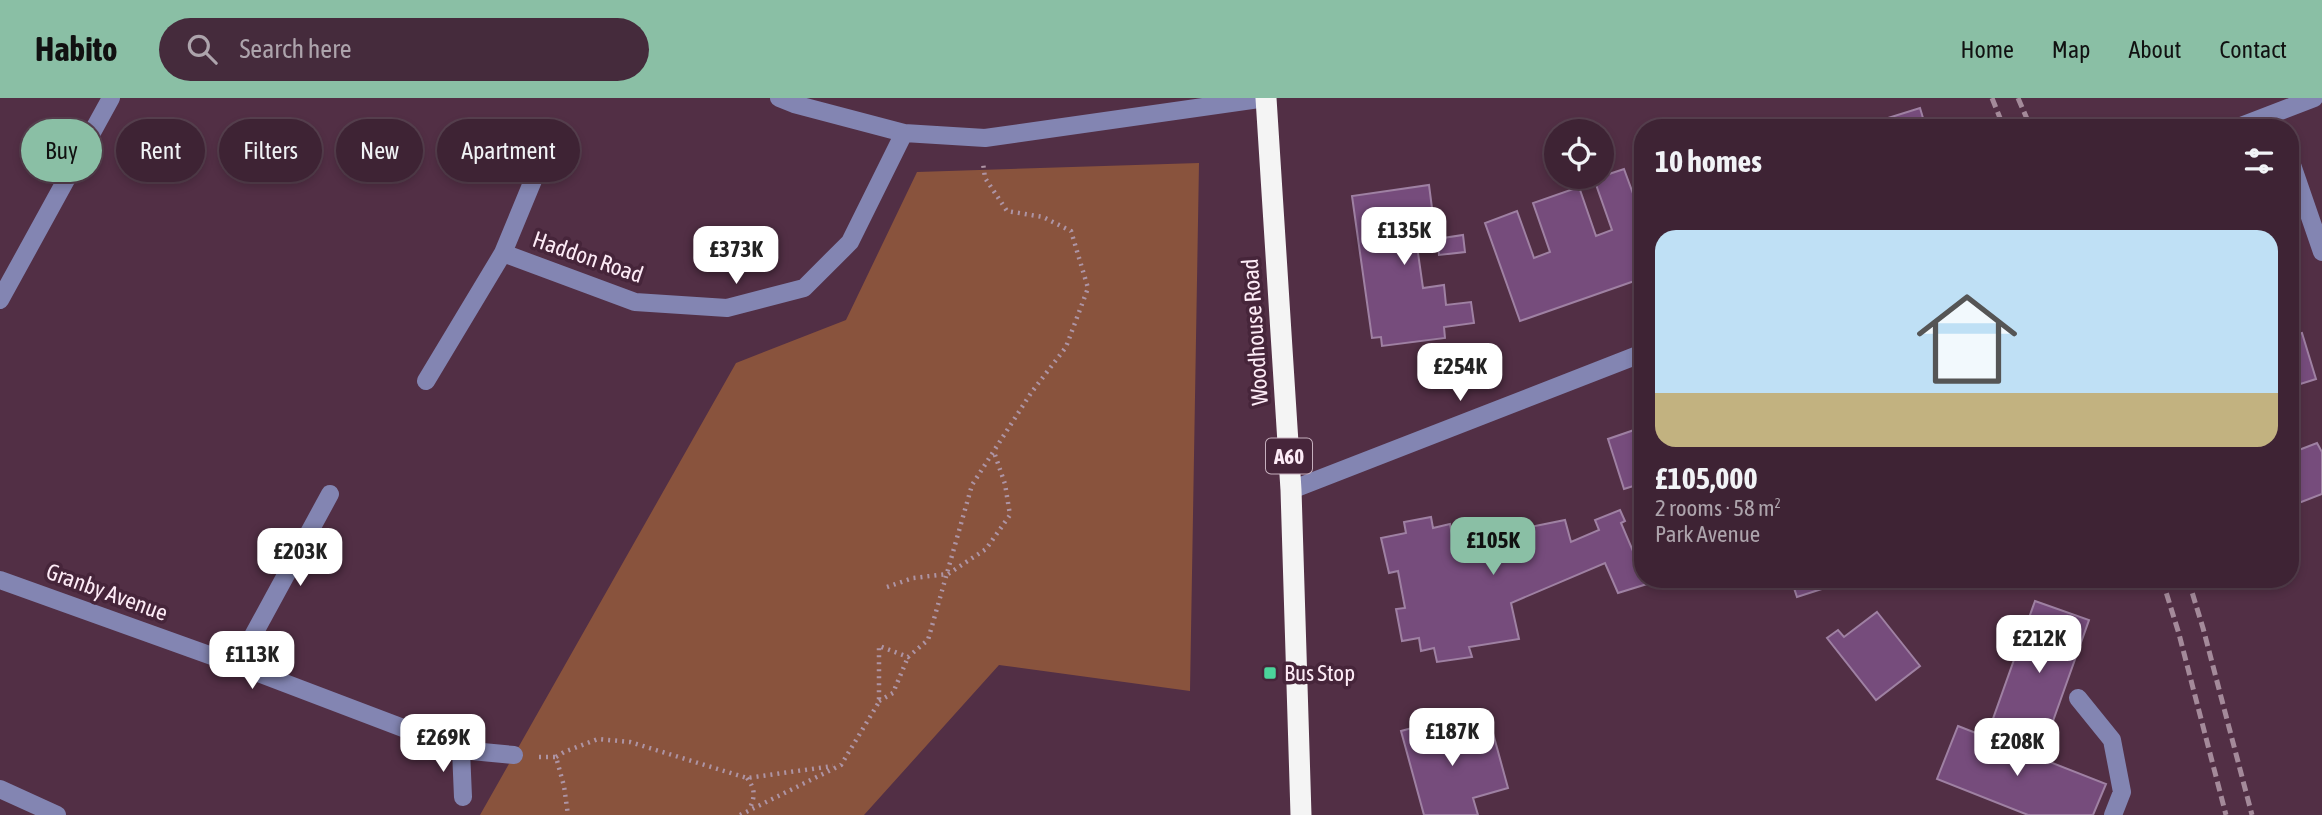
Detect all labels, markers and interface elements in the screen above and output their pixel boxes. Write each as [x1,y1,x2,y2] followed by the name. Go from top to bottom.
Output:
[159,18,649,81] search box
[35,30,117,68] text: Habito
[183,30,221,68] icon: search
[239,34,352,64] text: Search here
[1960,36,2014,63] text: Home
[2052,36,2090,63] text: Map
[2128,36,2181,63] text: About
[2219,36,2287,63] text: Contact
[21,119,102,182] chip: Buy
[116,119,205,182] chip: Rent
[219,119,322,182] chip: Filters
[336,119,423,182] chip: New
[437,119,580,182] chip: Apartment
[1544,119,1614,189] map controls
[1544,119,1614,189] button: locate
[2240,142,2278,180] icon: filters
[1655,144,1762,178] text: 10 homes
[1355,208,1453,267] pin: £135K
[1377,217,1431,243] text: £135K
[529,226,647,288] street label: Haddon Road
[687,226,785,286] pin: £373K
[709,236,763,262] text: £373K
[1237,258,1273,406] street label: Woodhouse Road
[1904,276,2030,402] icon: home
[1411,344,1509,403] pin: £254K
[1433,353,1487,379] text: £254K
[1266,438,1312,474] road number: A60
[1655,461,1758,495] text: £105,000
[1655,495,1781,521] text: 2 rooms · 58 m²
[1444,518,1542,577] pin: £105K
[1655,521,1760,547] text: Park Avenue
[1466,527,1520,553] text: £105K
[251,528,349,588] pin: £203K
[273,538,327,564] text: £203K
[43,558,171,626] street label: Granby Avenue
[1990,616,2088,675] pin: £212K
[2012,625,2066,651] text: £212K
[203,632,301,691] pin: £113K
[225,641,279,667] text: £113K
[1284,660,1355,686] place label: Bus Stop
[1262,665,1278,681] marker: Bus Stop
[1403,708,1501,768] pin: £187K
[394,714,492,774] pin: £269K
[1425,718,1479,744] text: £187K
[1968,718,2066,778] pin: £208K
[416,724,470,750] text: £269K
[1990,728,2044,754] text: £208K

